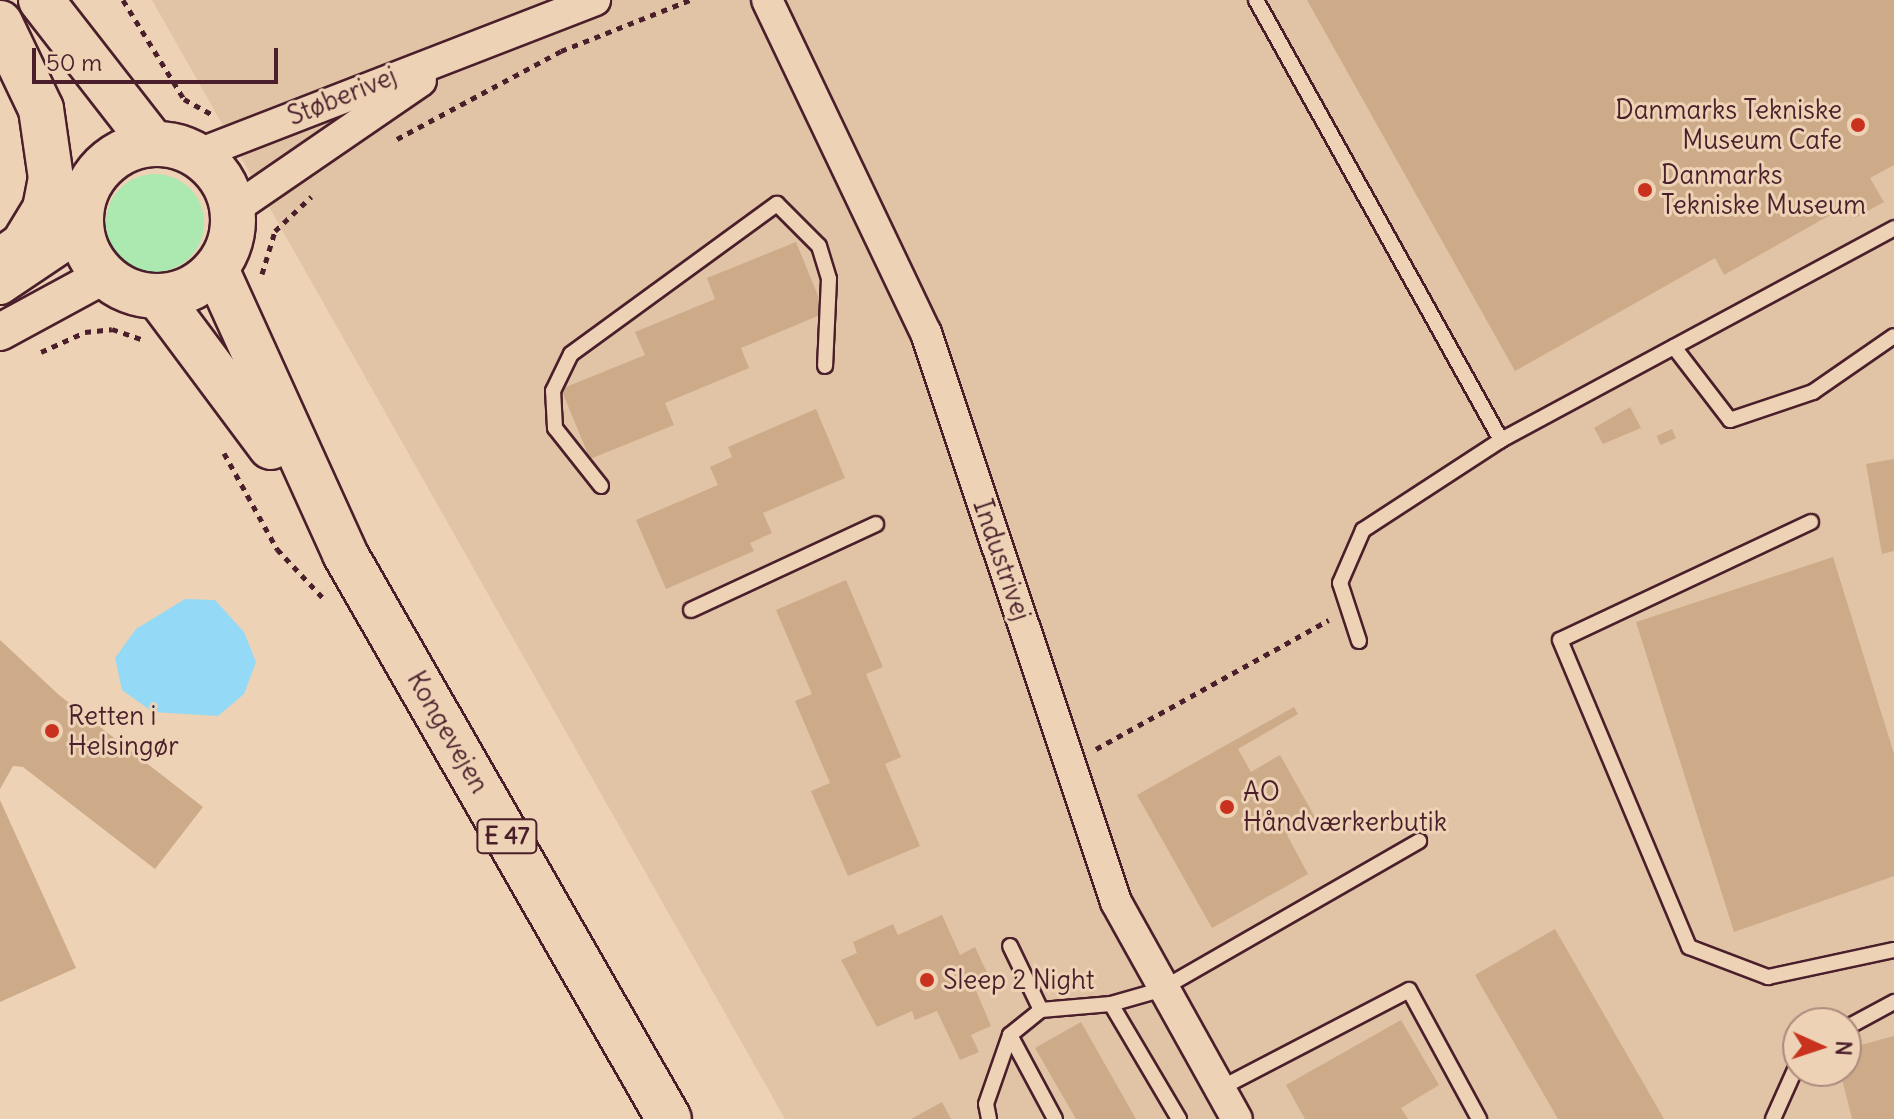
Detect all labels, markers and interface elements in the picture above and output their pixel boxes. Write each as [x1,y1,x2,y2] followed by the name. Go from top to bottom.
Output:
[36,32,282,82] scale bar
[46,47,102,77] text: 50 m
[283,60,401,132] street label: Støberivej
[1615,94,1842,156] place label: Danmarks Tekniske Museum Cafe
[1849,116,1867,134] marker: Danmarks Tekniske Museum Cafe
[1661,159,1866,220] place label: Danmarks Tekniske Museum
[1636,181,1654,199] marker: Danmarks Tekniske Museum
[967,495,1037,625] street label: Industrivej
[401,666,495,798] street label: Kongevejen
[68,700,179,762] place label: Retten i Helsingør
[43,722,61,740] marker: Retten i Helsingør
[1243,776,1447,838] place label: AO Håndværkerbutik
[1218,798,1236,816] marker: AO Håndværkerbutik
[475,816,539,856] road number: E 47
[943,964,1094,996] place label: Sleep 2 Night
[918,971,936,989] marker: Sleep 2 Night
[1782,1007,1862,1087] north arrow
[1830,1040,1858,1056] text: N

